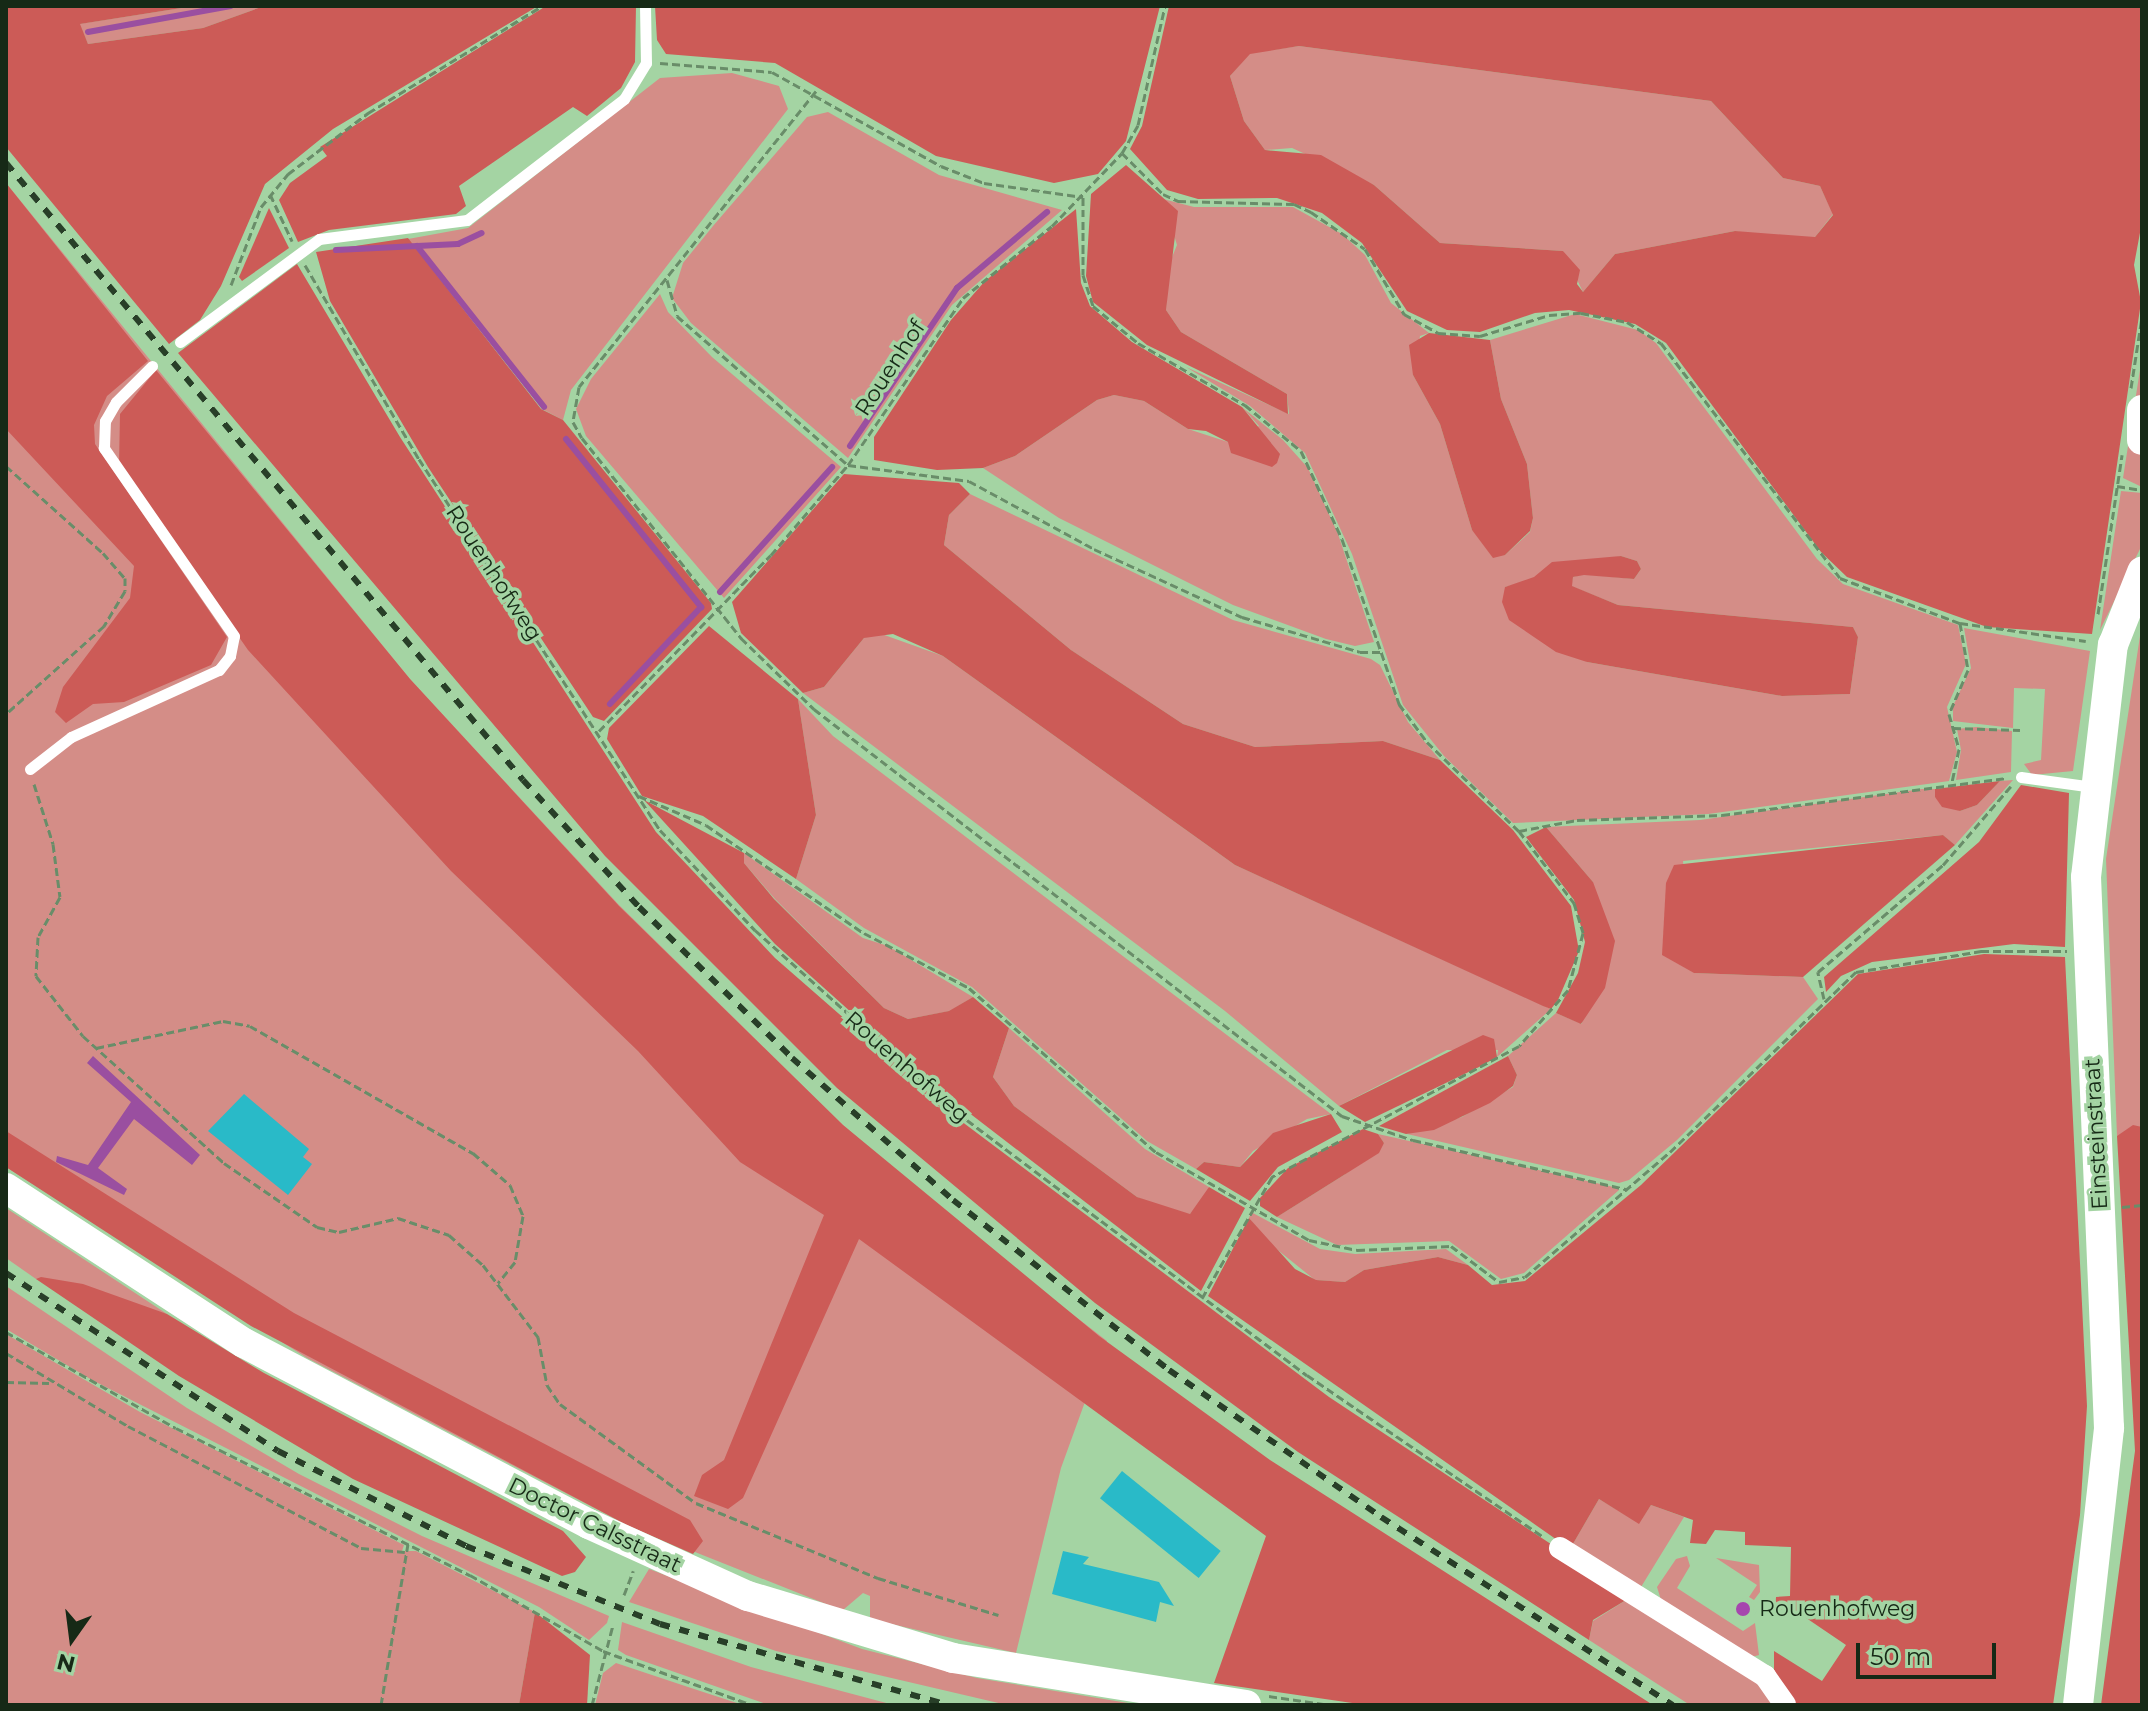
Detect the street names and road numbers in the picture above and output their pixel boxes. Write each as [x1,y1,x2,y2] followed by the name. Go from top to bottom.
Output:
[849,315,931,421] street label: Rouenhof
[440,500,548,646] street label: Rouenhofweg
[839,1006,975,1128] street label: Rouenhofweg
[2079,1058,2113,1210] street label: Einsteinstraat
[504,1472,686,1578] street label: Doctor Calsstraat

